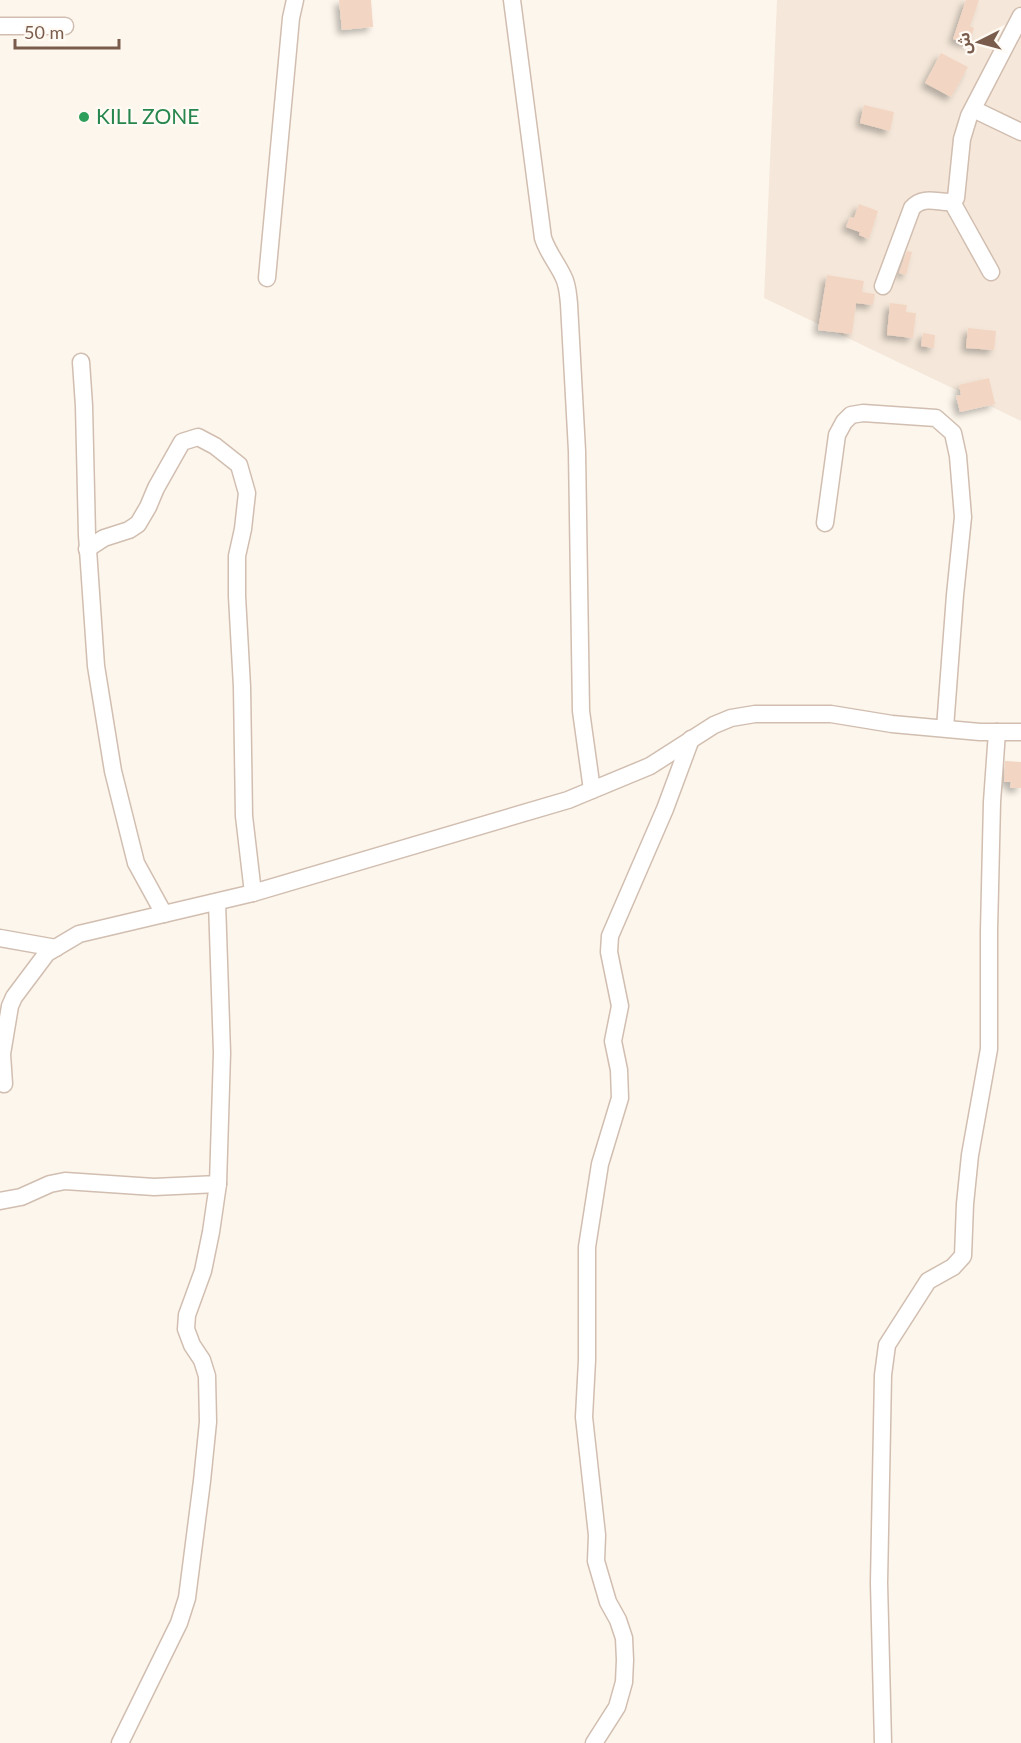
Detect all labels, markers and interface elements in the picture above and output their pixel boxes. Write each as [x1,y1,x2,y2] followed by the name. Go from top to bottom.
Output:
[15,12,118,50] scale bar
[949,12,1009,72] north arrow
[24,21,64,43] text: 50 m
[953,32,975,56] text: ش
[96,103,199,128] place label: KILL ZONE
[77,110,91,124] marker: KILL ZONE

